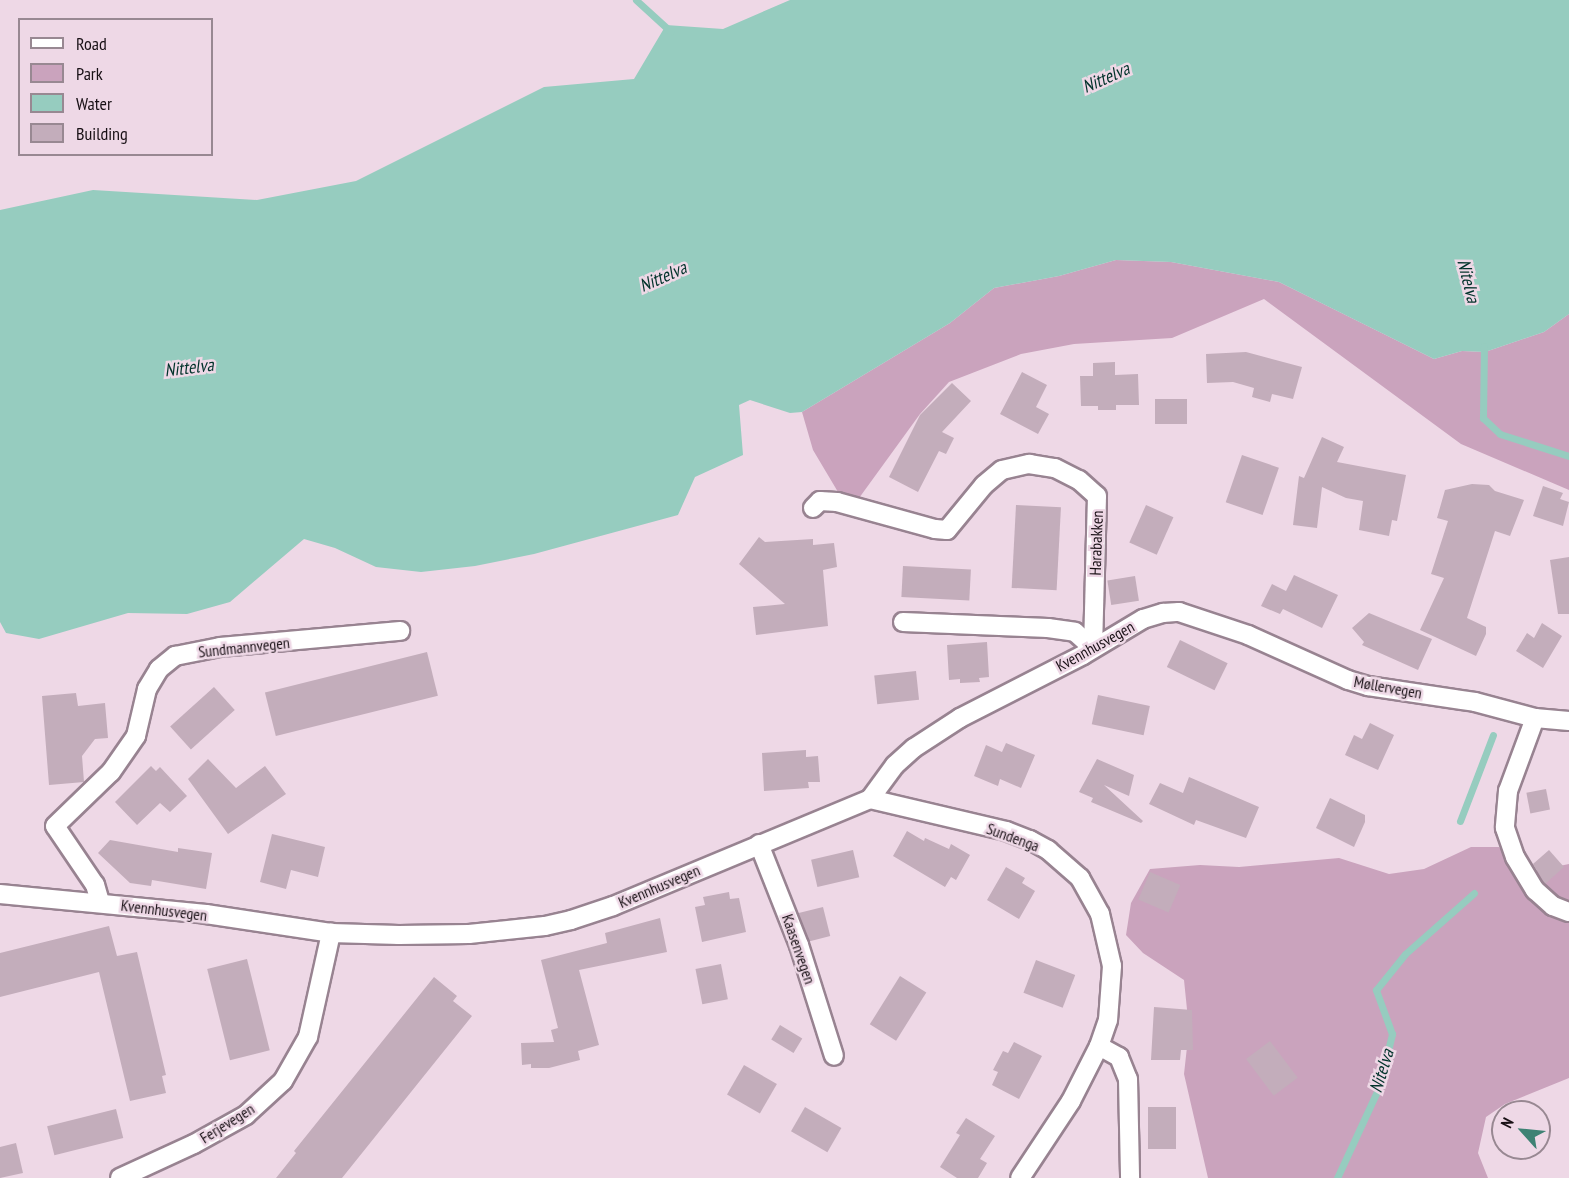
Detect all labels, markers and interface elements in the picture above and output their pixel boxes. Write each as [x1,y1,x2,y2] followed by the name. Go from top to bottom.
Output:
[18,18,213,156] legend
[76,32,107,55] text: Road
[1079,58,1133,98] water label: Nittelva
[76,62,103,85] text: Park
[76,92,112,115] text: Water
[76,122,128,145] text: Building
[636,257,690,297] water label: Nittelva
[1452,257,1484,305] water label: Nitelva
[163,354,215,382] water label: Nittelva
[1085,510,1107,576] street label: Harabakken
[1052,617,1138,675] street label: Kvennhusvegen
[197,633,291,661] street label: Sundmannvegen
[1352,672,1424,702] street label: Møllervegen
[984,819,1042,855] street label: Sundenga
[615,860,703,912] street label: Kvennhusvegen
[120,895,208,925] street label: Kvennhusvegen
[778,912,820,986] street label: Kaasenvegen
[1365,1047,1399,1095] water label: Nitelva
[196,1099,258,1147] street label: Ferjevegen
[1491,1100,1551,1160] north arrow
[1496,1114,1518,1131] text: N

